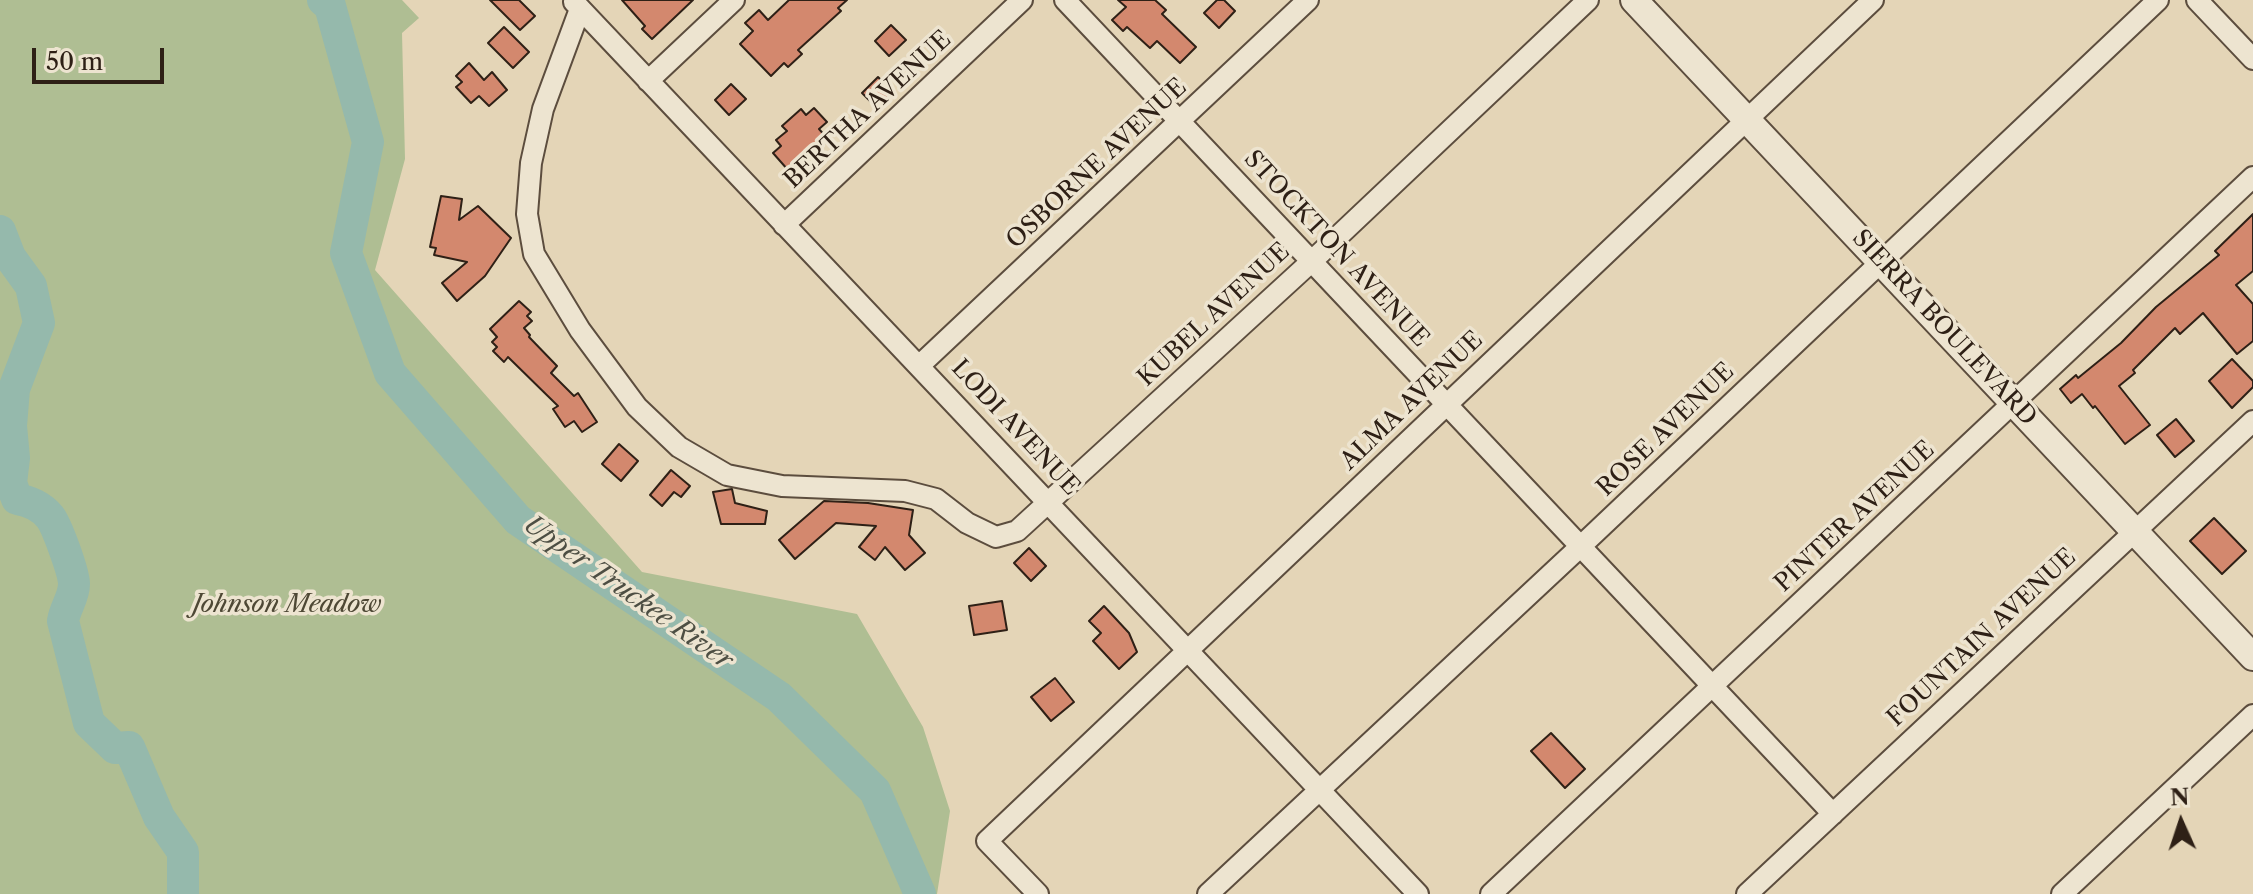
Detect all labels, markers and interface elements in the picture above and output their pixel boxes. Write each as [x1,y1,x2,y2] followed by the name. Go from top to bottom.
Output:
[779,25,957,195] street label: BERTHA AVENUE
[36,32,168,82] scale bar
[46,47,103,76] text: 50 m
[1001,73,1193,255] street label: OSBORNE AVENUE
[1238,145,1434,353] street label: STOCKTON AVENUE
[1846,224,2042,432] street label: SIERRA BOULEVARD
[1132,237,1296,393] street label: KUBEL AVENUE
[1335,326,1489,476] street label: ALMA AVENUE
[945,354,1085,502] street label: LODI AVENUE
[1592,357,1740,503] street label: ROSE AVENUE
[1769,436,1941,598] street label: PINTER AVENUE
[518,509,738,677] water label: Upper Truckee River
[1882,543,2082,733] street label: FOUNTAIN AVENUE
[192,591,382,619] park label: Johnson Meadow
[2141,782,2221,862] north arrow
[2169,784,2190,812] text: N

